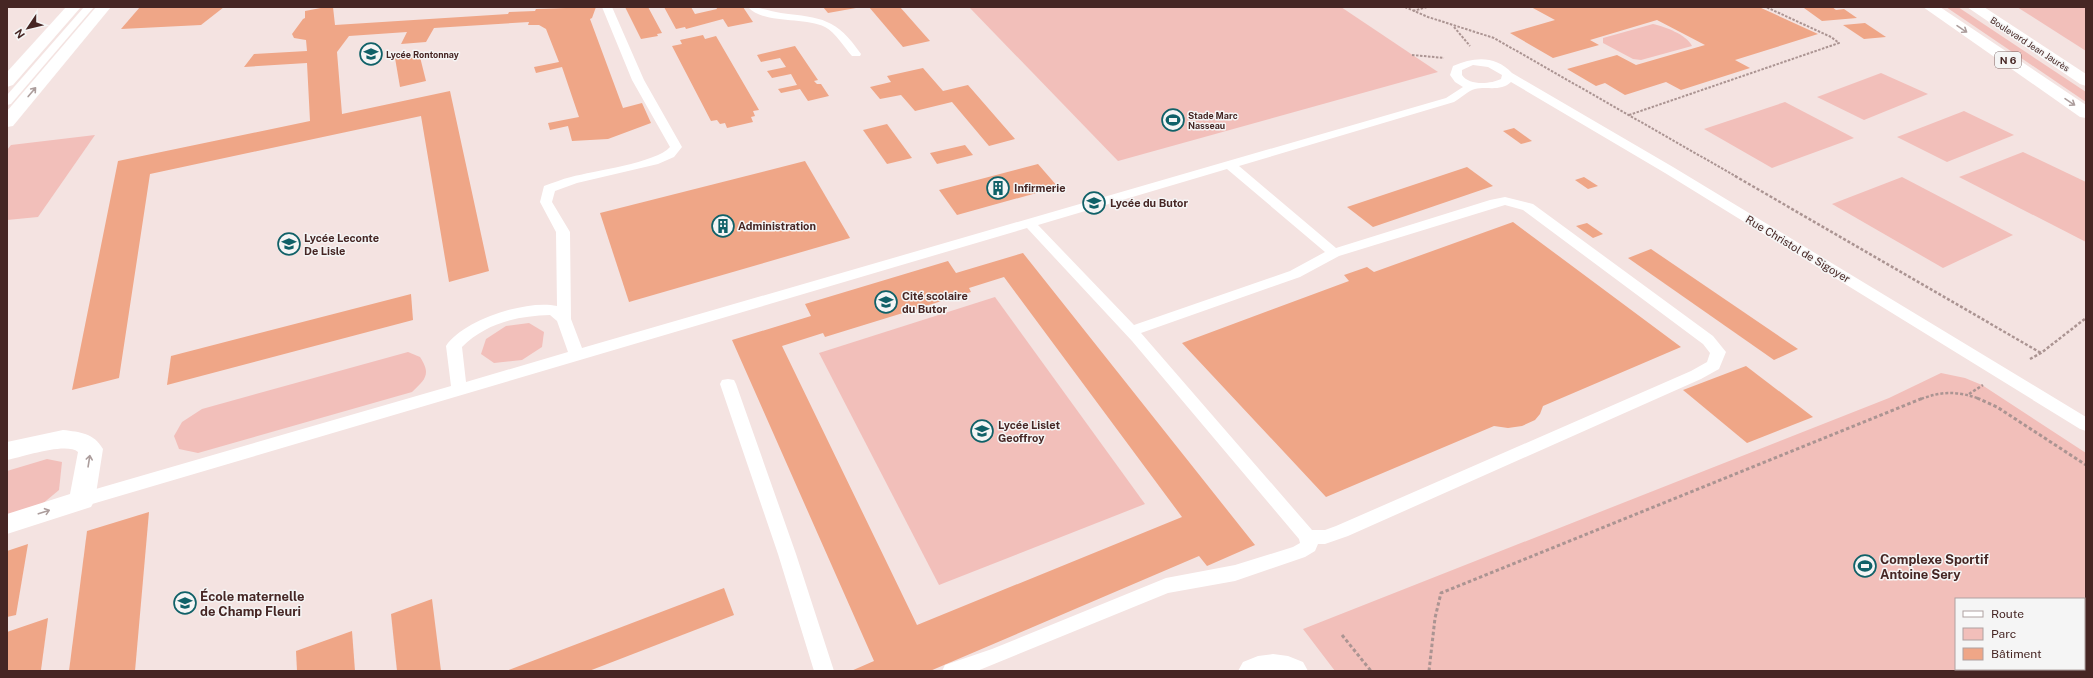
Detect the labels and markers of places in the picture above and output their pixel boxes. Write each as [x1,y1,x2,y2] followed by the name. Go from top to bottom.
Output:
[358,41,384,67] school or university icon: Lycée Rontonnay
[386,49,459,60] place label: Lycée Rontonnay
[1160,107,1186,133] sports icon: Stade Marc Nasseau
[1188,110,1238,131] place label: Stade Marc Nasseau
[985,175,1011,201] building icon: Infirmerie
[1014,182,1066,194] place label: Infirmerie
[1081,190,1107,216] school or university icon: Lycée du Butor
[1110,197,1188,209] place label: Lycée du Butor
[710,213,736,239] building icon: Administration
[738,220,816,232] place label: Administration
[276,231,302,257] school or university icon: Lycée Leconte De Lisle
[304,232,379,257] place label: Lycée Leconte De Lisle
[873,289,899,315] school or university icon: Cité scolaire du Butor
[902,290,968,315] place label: Cité scolaire du Butor
[969,418,995,444] school or university icon: Lycée Lislet Geoffroy
[998,419,1061,444] place label: Lycée Lislet Geoffroy
[1880,552,1989,582] place label: Complexe Sportif Antoine Sery
[1852,553,1878,579] sports icon: Complexe Sportif Antoine Sery
[200,588,304,619] place label: École maternelle de Champ Fleuri
[172,590,198,616] school or university icon: École maternelle de Champ Fleuri

